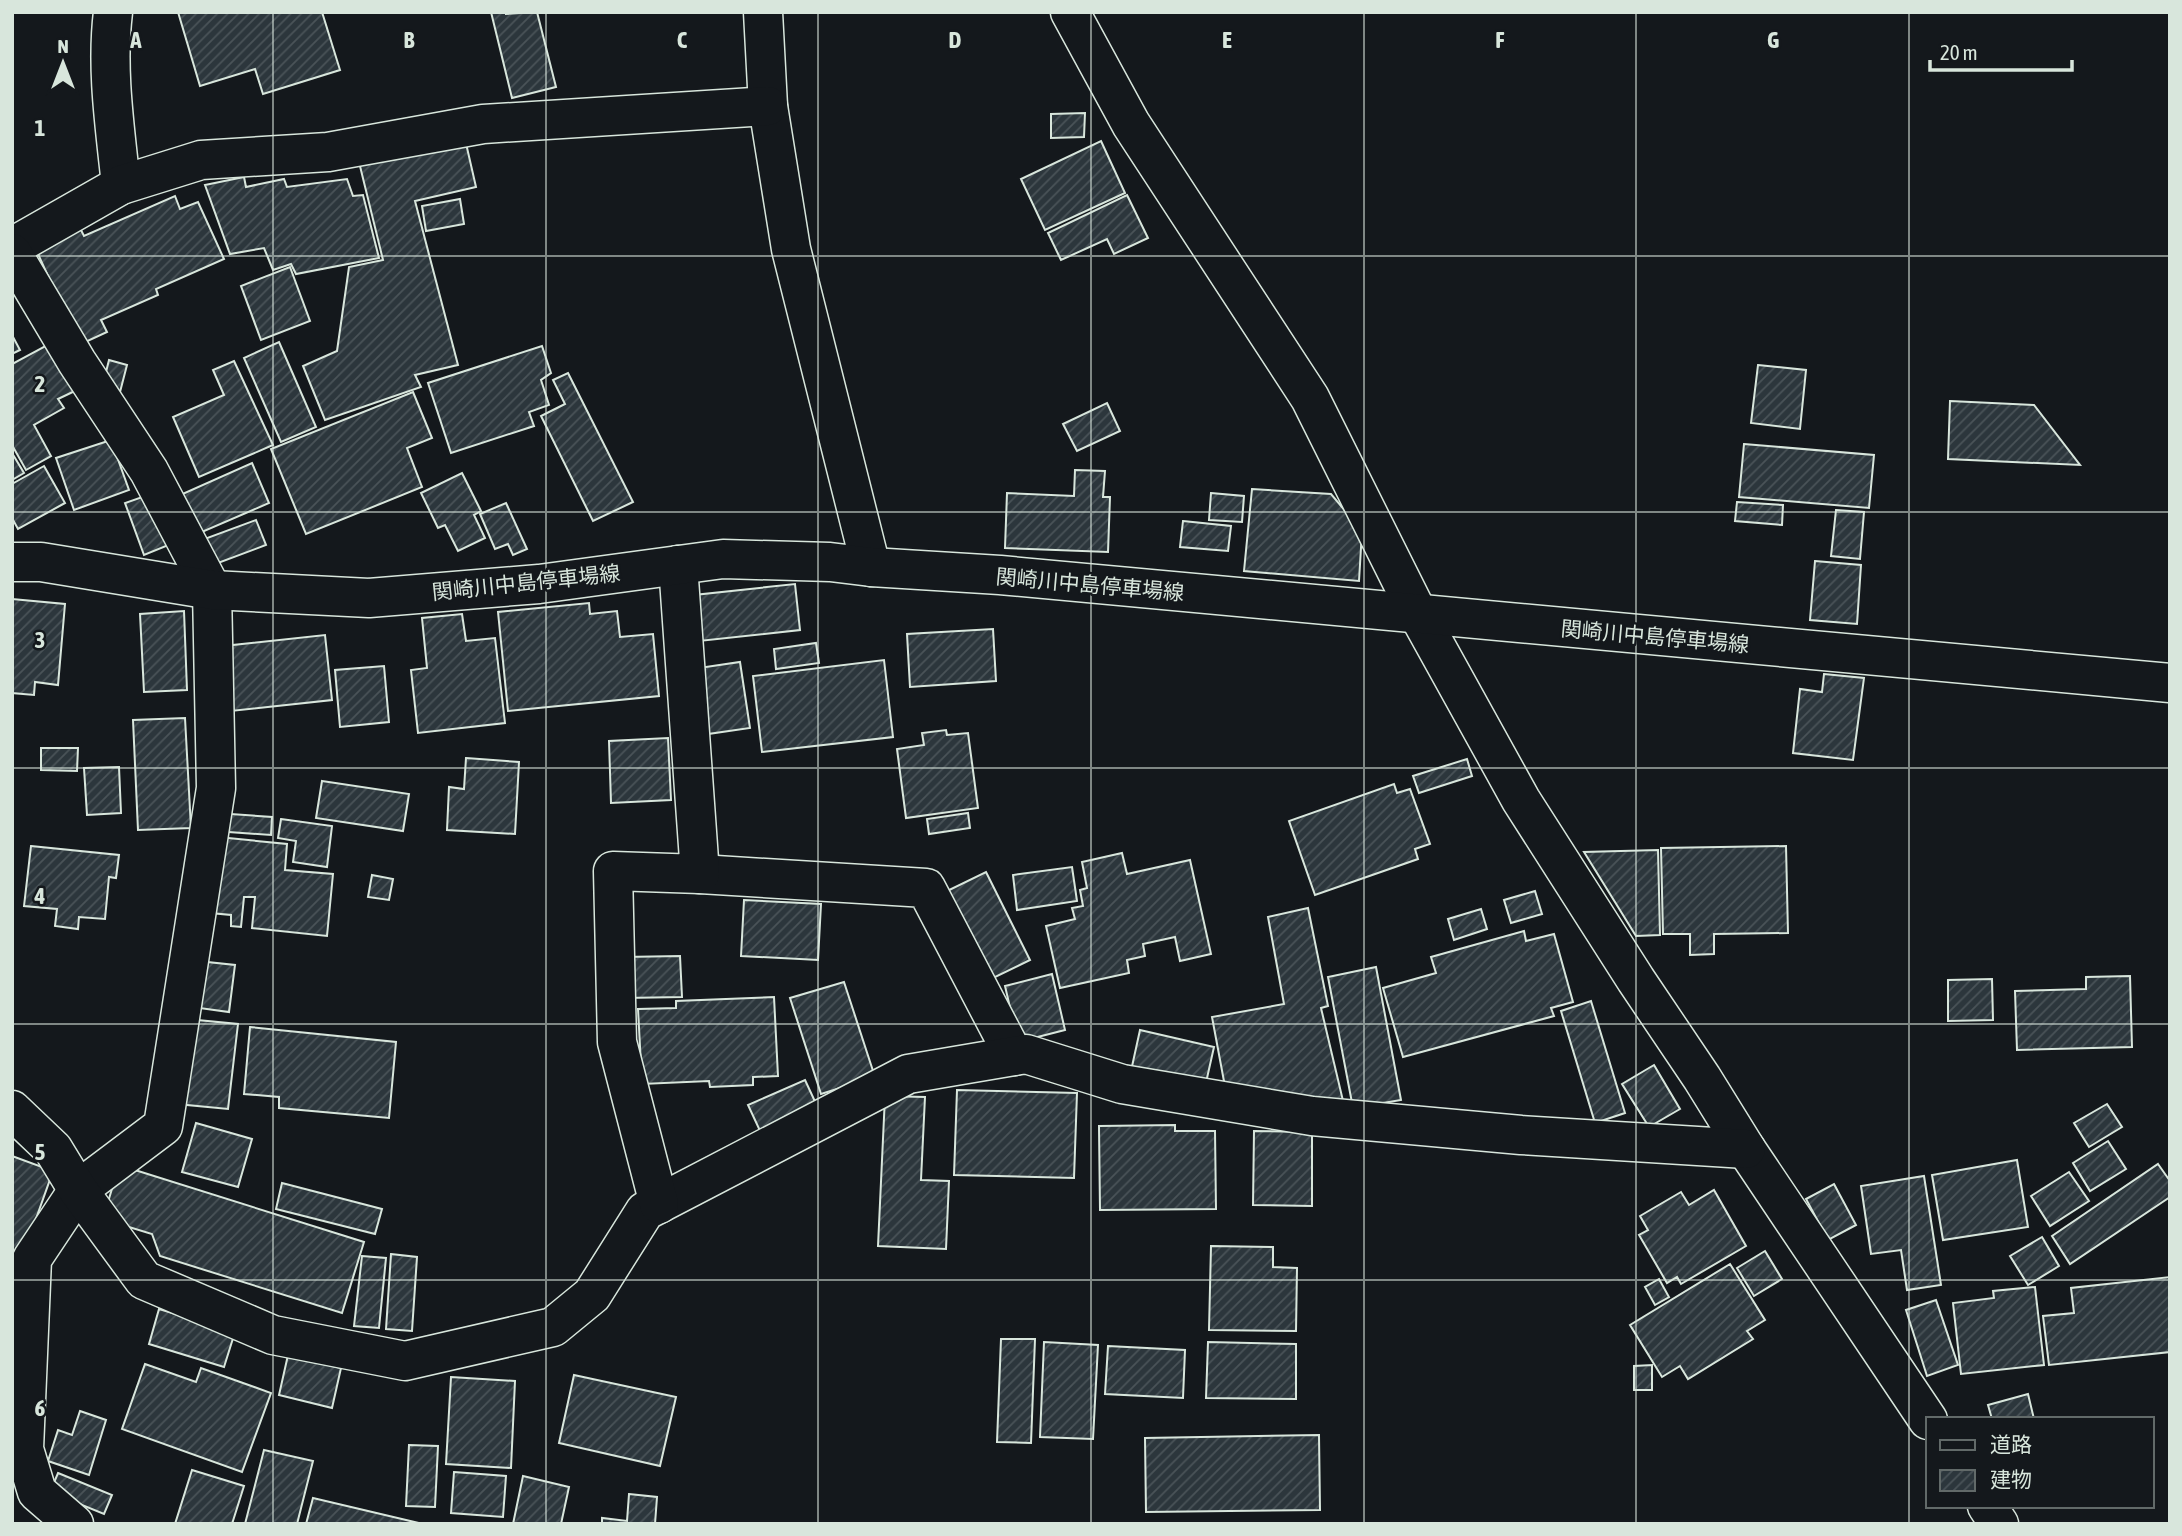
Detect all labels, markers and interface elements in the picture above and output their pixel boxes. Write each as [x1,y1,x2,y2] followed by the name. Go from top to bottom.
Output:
[129,27,142,53] text: A
[404,27,415,53] text: B
[677,27,688,53] text: C
[949,27,962,53] text: D
[1222,27,1232,53] text: E
[1495,27,1505,53] text: F
[1767,27,1779,53] text: G
[28,28,98,98] north arrow
[1930,28,2072,72] scale bar
[57,35,69,57] text: N
[1940,40,1978,64] text: 20 m
[35,115,46,141] text: 1
[35,371,45,397] text: 2
[431,560,621,604] street label: 関崎川中島停車場線
[995,564,1185,604] street label: 関崎川中島停車場線
[1560,616,1750,656] street label: 関崎川中島停車場線
[35,627,45,653] text: 3
[34,883,46,909] text: 4
[35,1139,46,1165] text: 5
[35,1395,46,1421] text: 6
[1926,1417,2154,1508] legend
[1990,1432,2032,1456] text: 道路
[1990,1467,2032,1491] text: 建物

